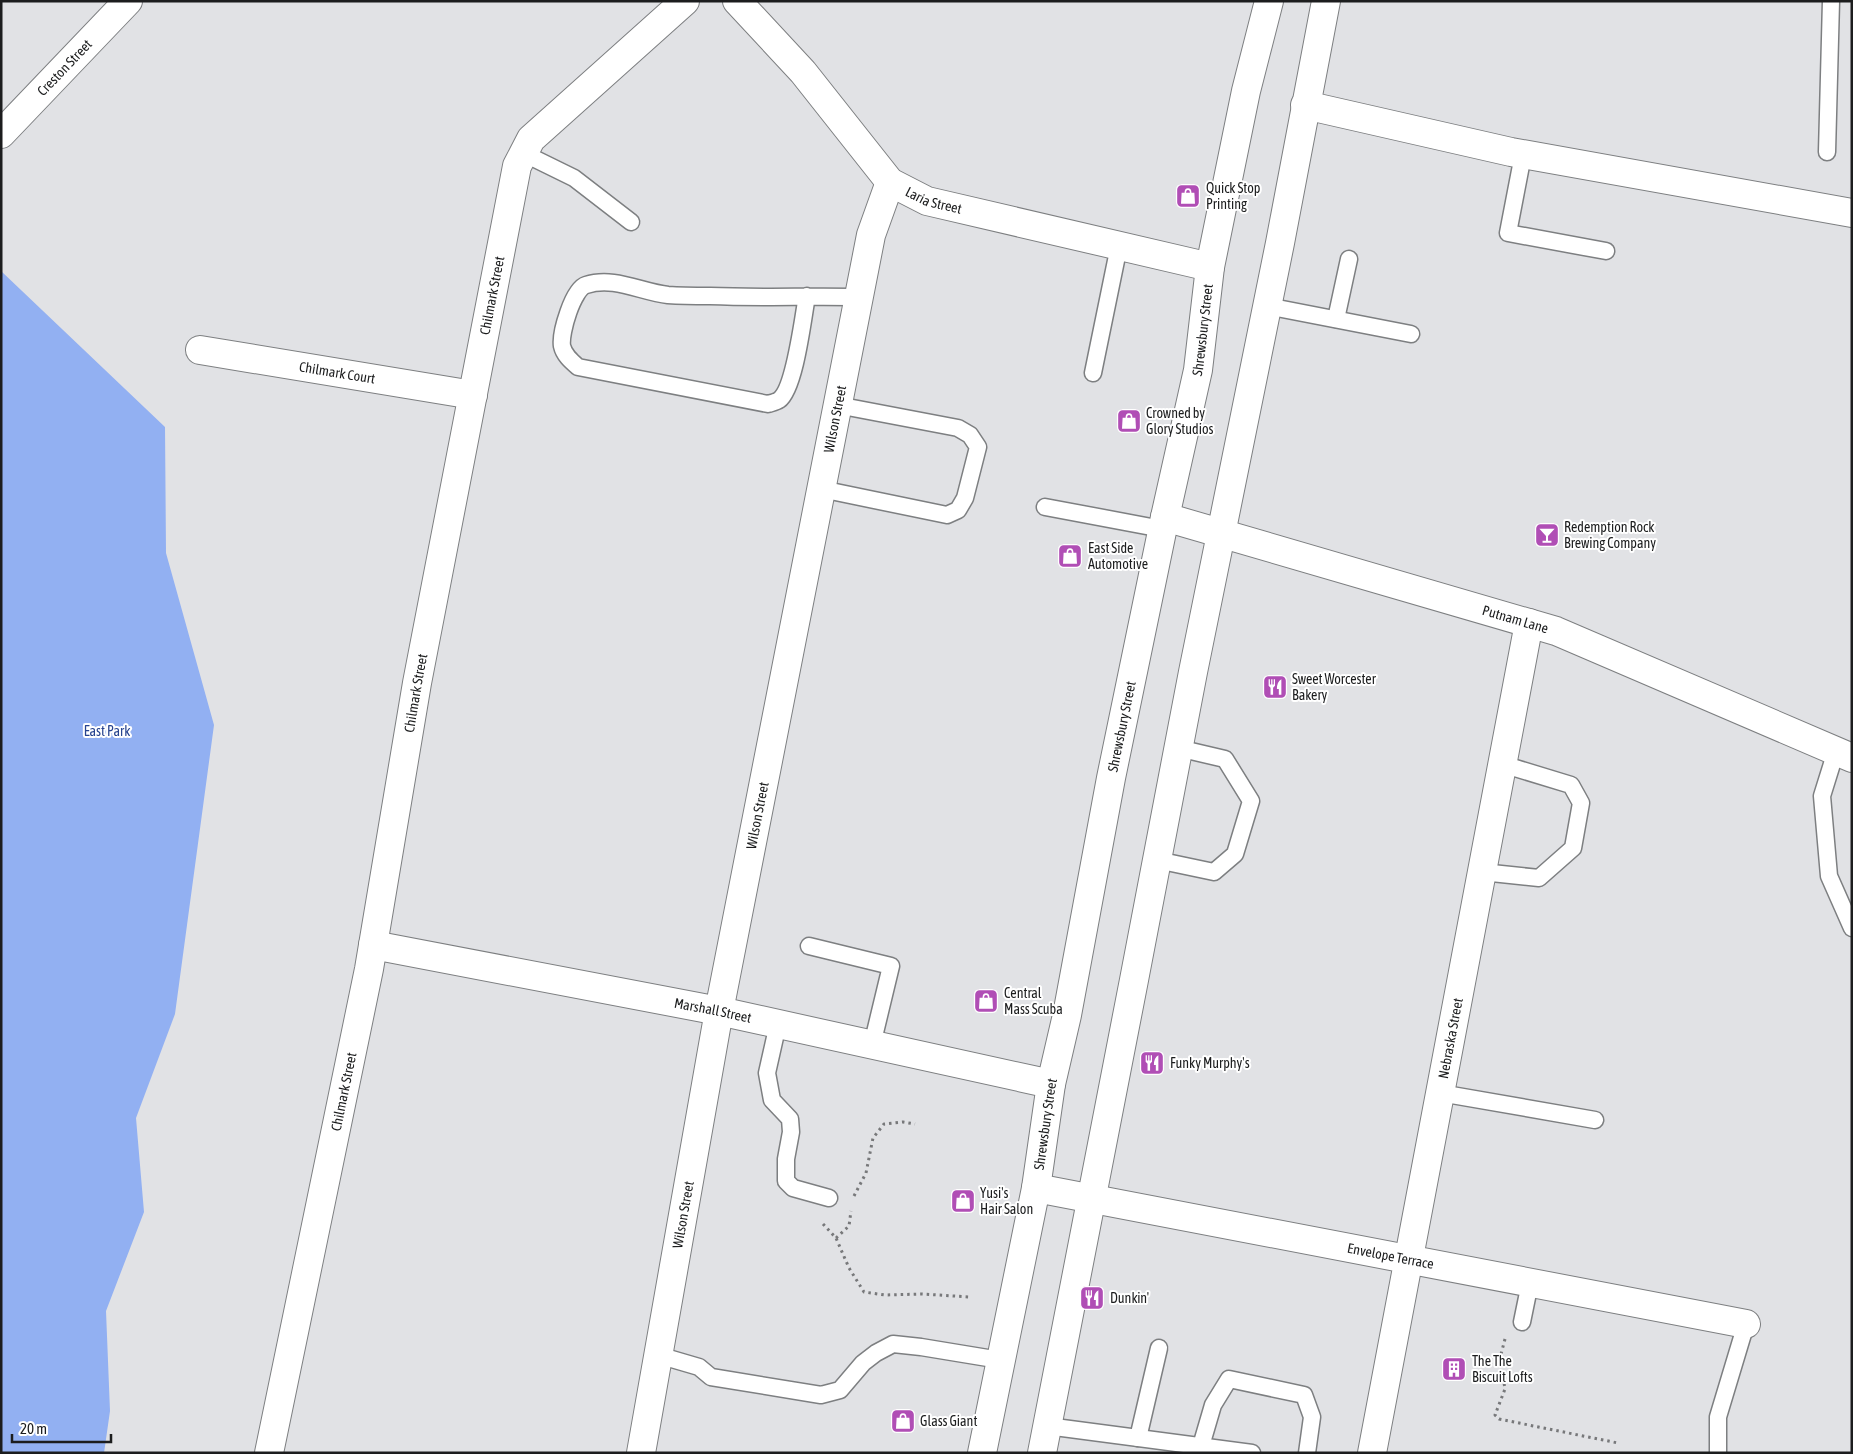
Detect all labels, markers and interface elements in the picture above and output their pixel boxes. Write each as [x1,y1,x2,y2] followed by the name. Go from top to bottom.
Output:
[34,36,95,99] street label: Creston Street
[1206,180,1261,212] place label: Quick Stop Printing
[903,183,963,217] street label: Laria Street
[1175,183,1201,209] shop icon: Quick Stop Printing
[477,255,507,336] street label: Chilmark Street
[1189,283,1216,377] street label: Shrewsbury Street
[298,358,376,387] street label: Chilmark Court
[821,384,849,454] street label: Wilson Street
[1146,405,1213,437] place label: Crowned by Glory Studios
[1116,408,1142,434] shop icon: Crowned by Glory Studios
[1564,519,1656,551] place label: Redemption Rock Brewing Company
[1534,522,1560,548] bar icon: Redemption Rock Brewing Company
[1088,540,1148,572] place label: East Side Automotive
[1057,543,1083,569] shop icon: East Side Automotive
[1480,602,1550,636] street label: Putnam Lane
[401,652,430,734] street label: Chilmark Street
[1292,671,1377,703] place label: Sweet Worcester Bakery
[1262,674,1288,700] restaurant icon: Sweet Worcester Bakery
[1104,680,1139,773] street label: Shrewsbury Street
[84,723,130,739] park label: East Park
[743,781,772,851] street label: Wilson Street
[1004,985,1063,1017] place label: Central Mass Scuba
[973,988,999,1014] shop icon: Central Mass Scuba
[673,995,753,1026] street label: Marshall Street
[1435,997,1466,1080] street label: Nebraska Street
[1139,1050,1165,1076] restaurant icon: Funky Murphy's
[328,1051,360,1132] street label: Chilmark Street
[1170,1055,1250,1071] place label: Funky Murphy's
[1031,1077,1060,1171] street label: Shrewsbury Street
[669,1180,697,1250] street label: Wilson Street
[980,1185,1033,1217] place label: Yusi's Hair Salon
[950,1188,976,1214] shop icon: Yusi's Hair Salon
[1346,1240,1435,1272] street label: Envelope Terrace
[1079,1285,1105,1311] restaurant icon: Dunkin'
[1110,1290,1149,1306] place label: Dunkin'
[1472,1353,1533,1385] place label: The The Biscuit Lofts
[1441,1356,1467,1382] building icon: The The Biscuit Lofts
[890,1408,916,1434] shop icon: Glass Giant
[12,1412,111,1444] scale bar
[920,1413,977,1429] place label: Glass Giant
[20,1420,47,1437] text: 20 m

